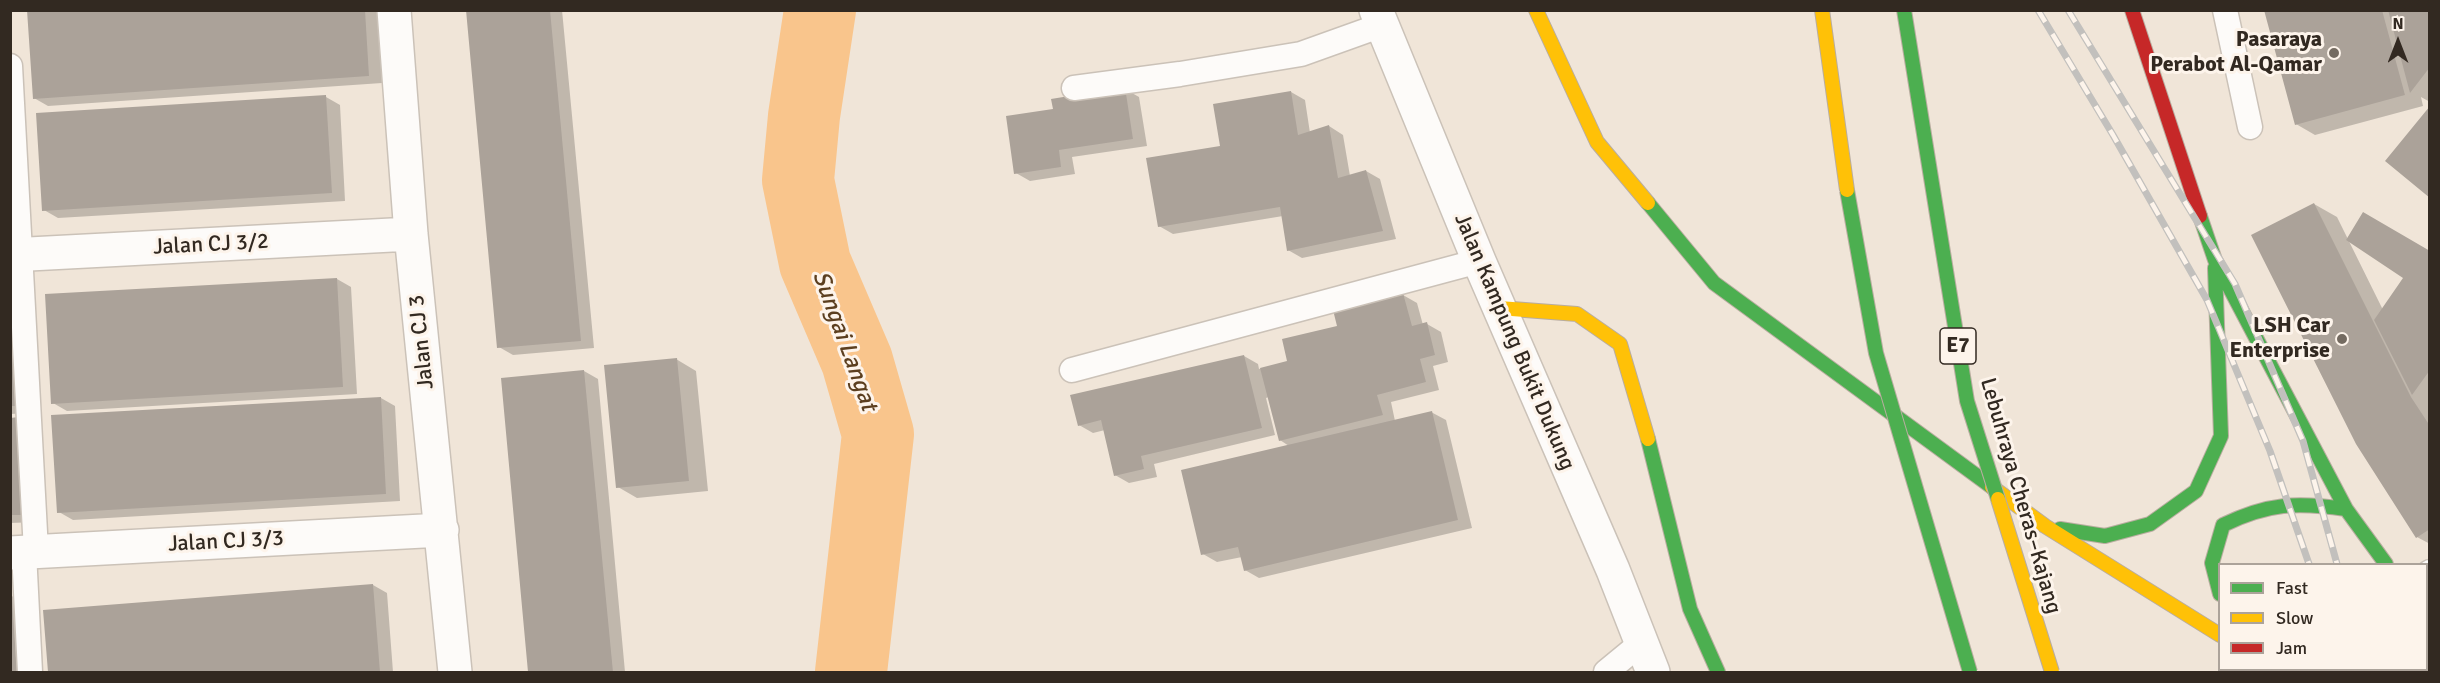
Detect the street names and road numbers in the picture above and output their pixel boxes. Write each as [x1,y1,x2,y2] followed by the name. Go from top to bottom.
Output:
[1448,210,1580,474] street label: Jalan Kampung Bukit Dukung
[152,229,270,261] street label: Jalan CJ 3/2
[404,293,440,391] street label: Jalan CJ 3
[1940,328,1976,364] road number: E7
[1974,375,2066,617] street label: Lebuhraya Cheras–Kajang
[167,526,285,558] street label: Jalan CJ 3/3

